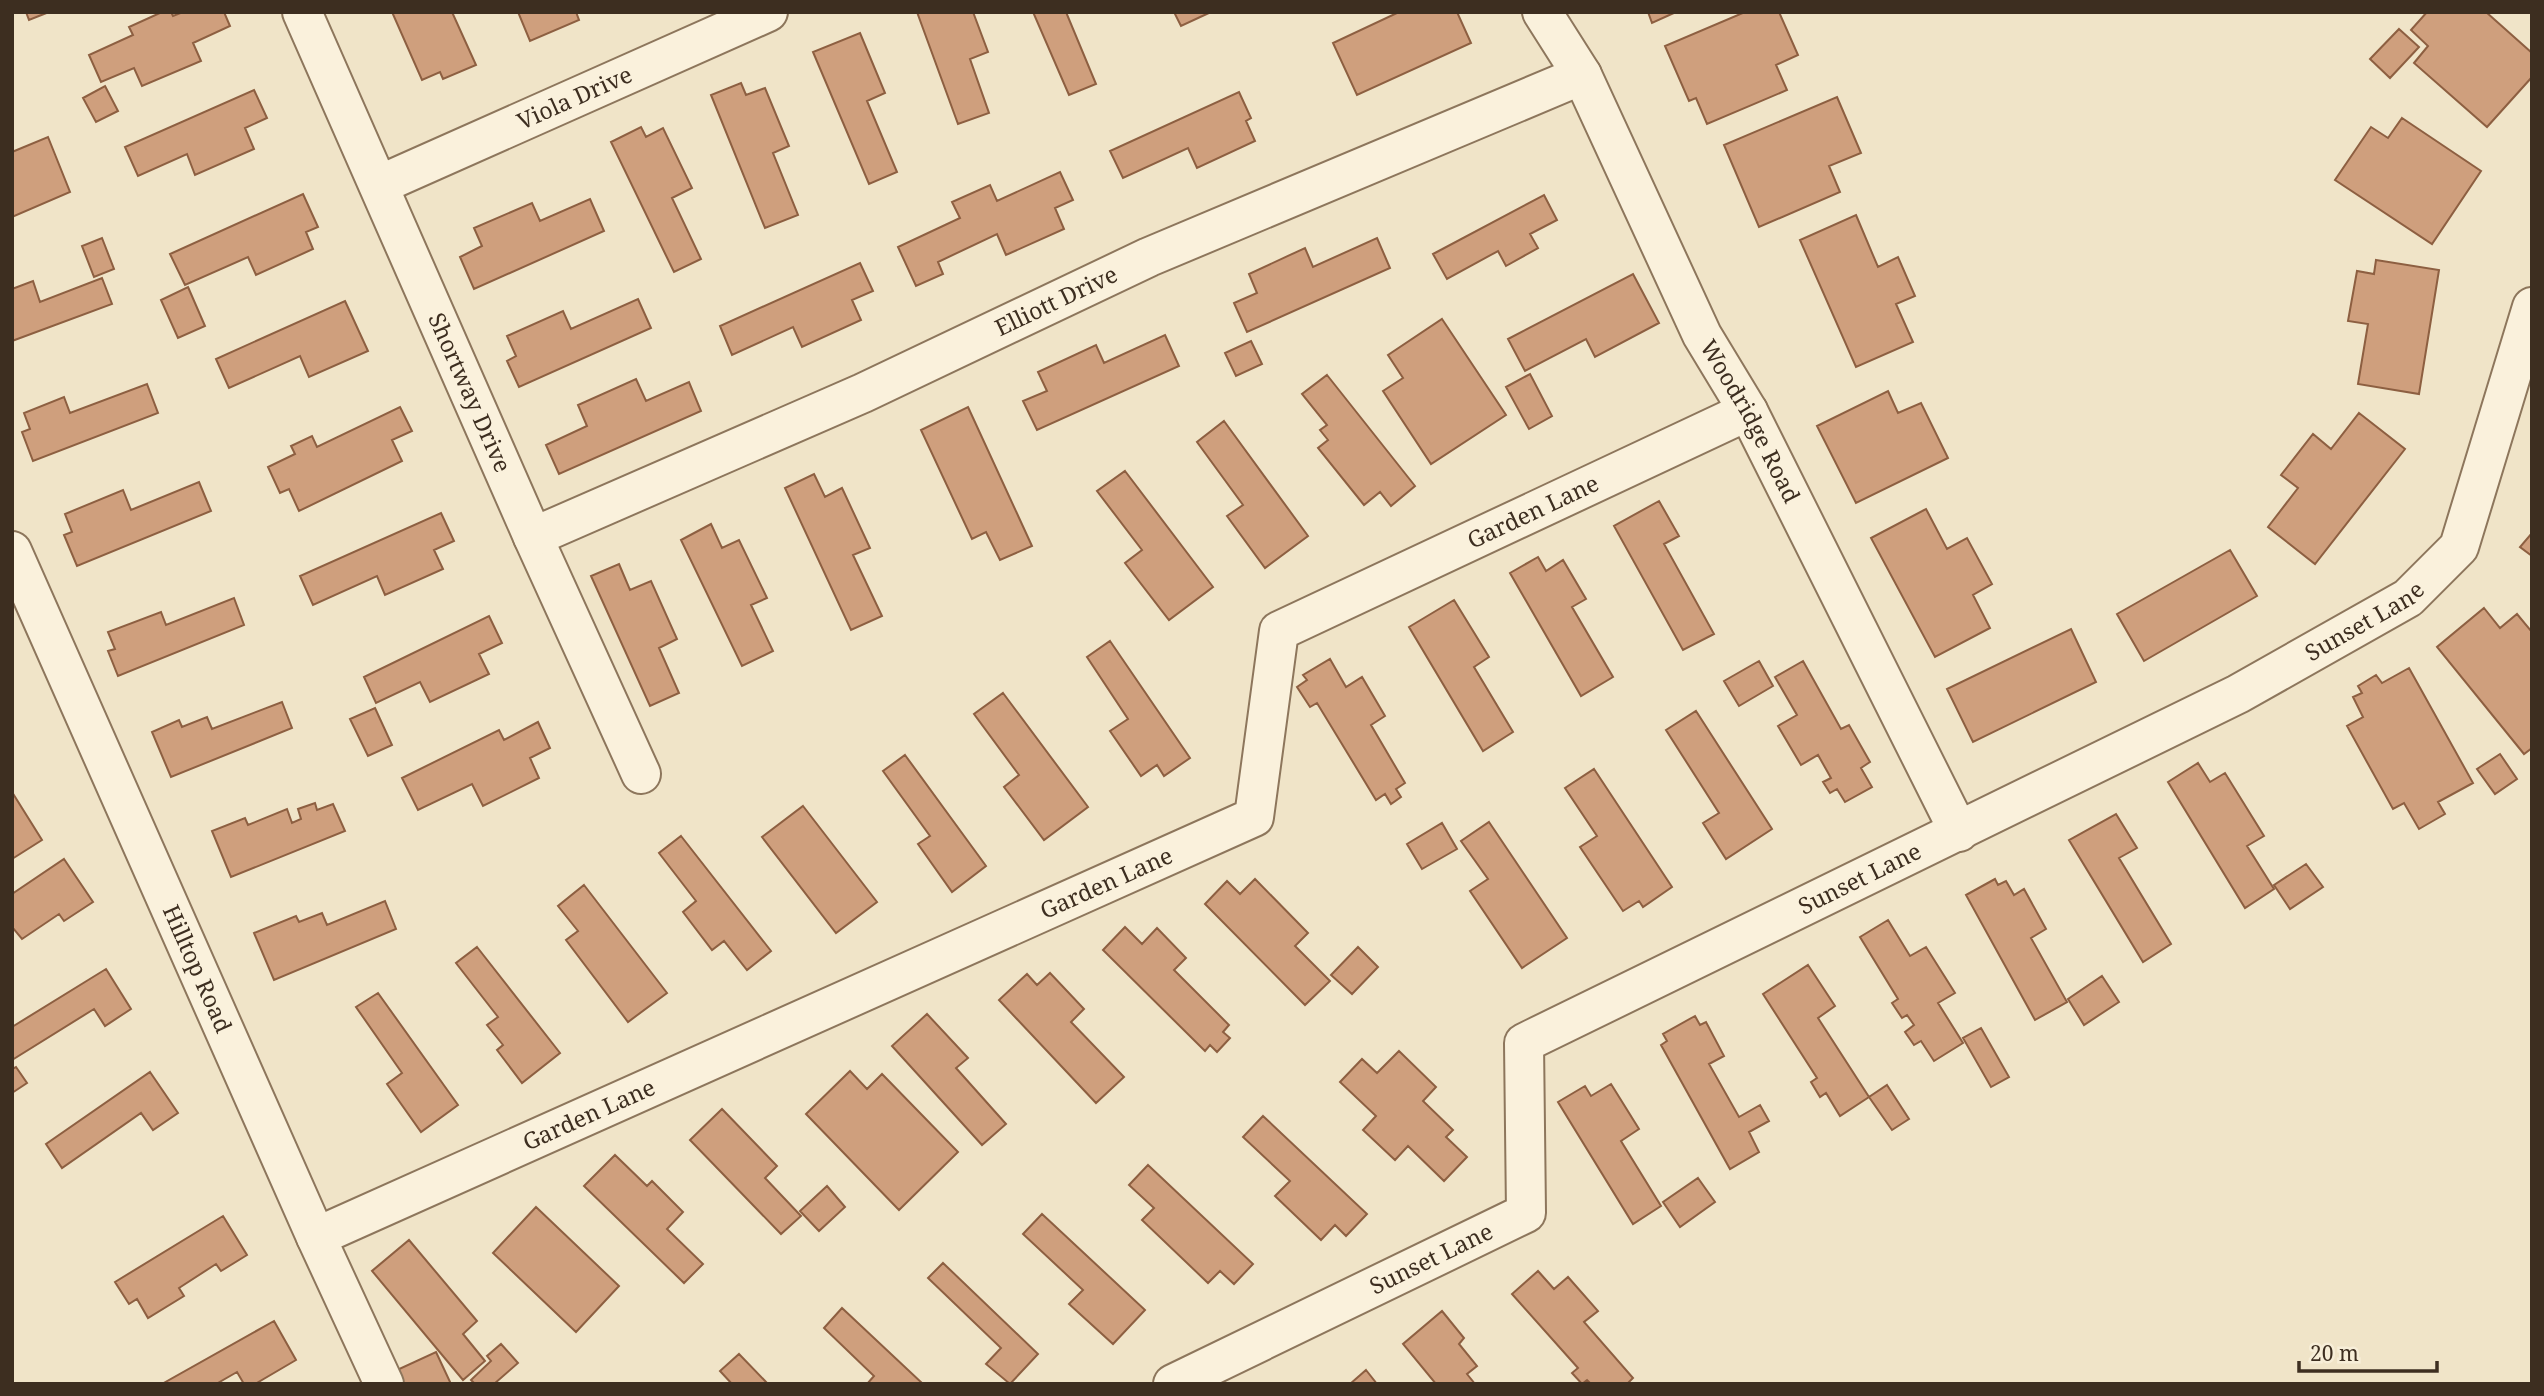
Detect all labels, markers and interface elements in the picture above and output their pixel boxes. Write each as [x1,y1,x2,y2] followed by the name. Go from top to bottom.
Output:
[511,58,637,137] street label: Viola Drive
[989,257,1122,343] street label: Elliott Drive
[421,308,520,477] street label: Shortway Drive
[1693,333,1809,508] street label: Woodridge Road
[1462,466,1604,556] street label: Garden Lane
[2299,574,2431,668] street label: Sunset Lane
[1792,834,1926,922] street label: Sunset Lane
[1035,839,1177,926] street label: Garden Lane
[156,899,240,1037] street label: Hilltop Road
[517,1070,660,1158] street label: Garden Lane
[1364,1215,1498,1301] street label: Sunset Lane
[2299,1330,2437,1374] scale bar
[2310,1339,2359,1367] text: 20 m

